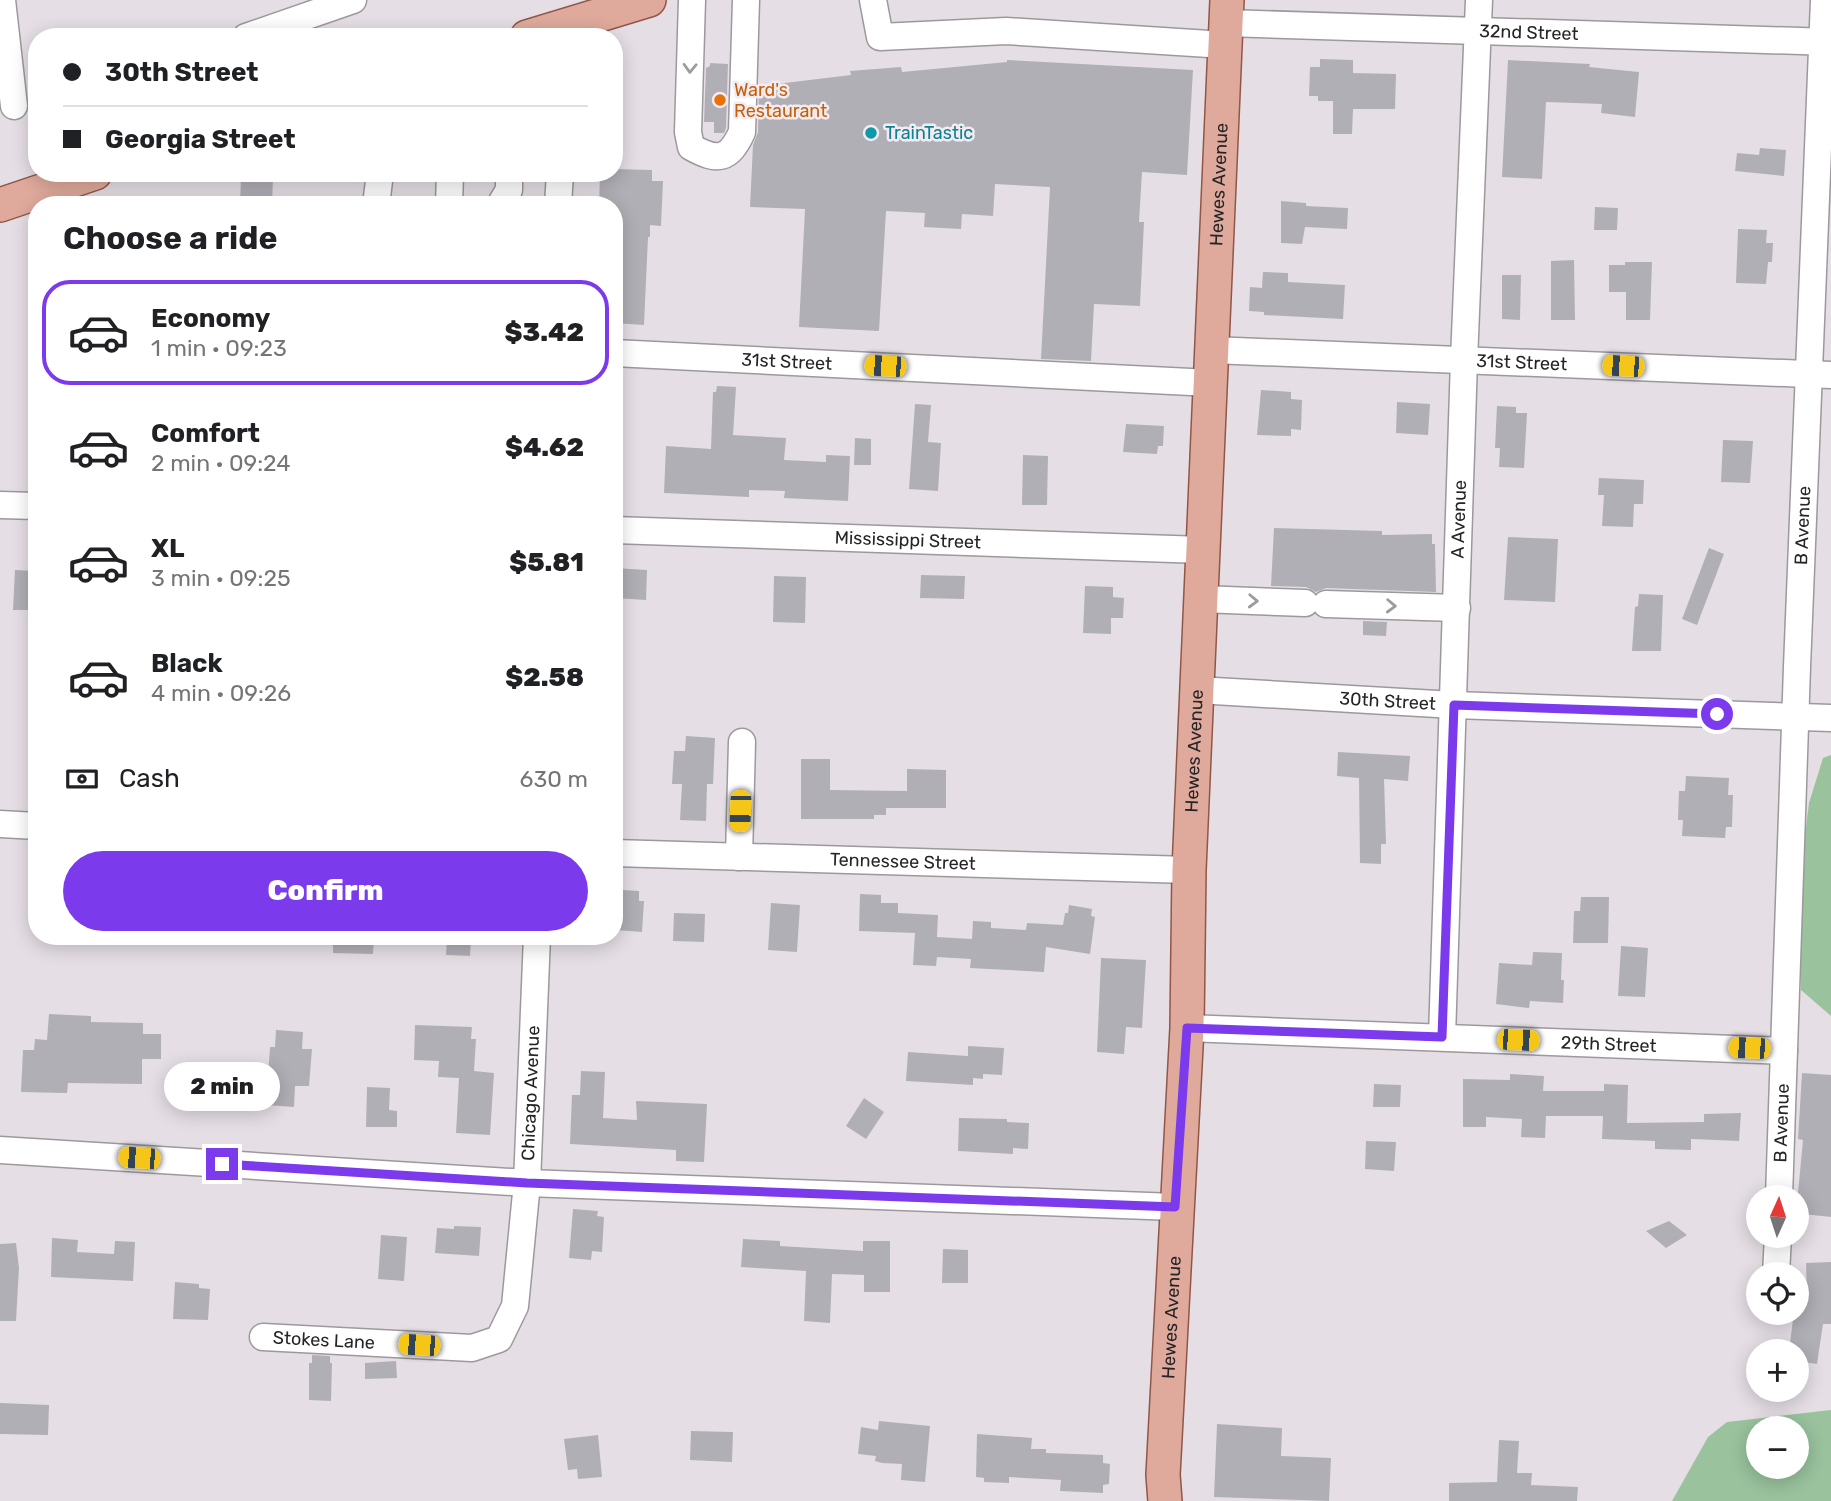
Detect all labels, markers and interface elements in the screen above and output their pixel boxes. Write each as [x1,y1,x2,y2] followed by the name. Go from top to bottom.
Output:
[1479,20,1579,45] street label: 32nd Street
[105,57,258,88] text: 30th Street
[683,63,698,74] one-way arrow
[734,79,827,122] place label: Ward's Restaurant
[712,92,728,108] marker: Ward's Restaurant
[885,122,973,144] place label: TrainTastic
[1205,122,1233,246] street label: Hewes Avenue
[105,124,296,155] text: Georgia Street
[863,125,879,141] marker: TrainTastic
[63,219,277,257] text: Choose a ride
[67,301,130,364] icon: car
[151,303,270,334] text: Economy
[505,317,584,348] text: $3.42
[151,334,287,362] text: 1 min · 09:23
[741,348,833,375] street label: 31st Street
[1476,350,1568,375] street label: 31st Street
[864,354,907,378] car
[1602,354,1645,378] car
[67,416,130,479] icon: car
[151,418,260,449] text: Comfort
[505,432,584,463] text: $4.62
[151,449,291,477] text: 2 min · 09:24
[1447,480,1471,559] street label: A Avenue
[1790,485,1815,565] street label: B Avenue
[834,526,981,553] street label: Mississippi Street
[67,531,130,594] icon: car
[151,533,184,564] text: XL
[509,547,584,578] text: $5.81
[151,564,291,592] text: 3 min · 09:25
[1248,594,1259,609] one-way arrow
[1387,598,1397,614] one-way arrow
[67,646,130,709] icon: car
[151,648,223,679] text: Black
[505,662,584,693] text: $2.58
[151,679,291,707] text: 4 min · 09:26
[1339,687,1437,715] street label: 30th Street
[1181,689,1208,813] street label: Hewes Avenue
[1701,698,1733,730] route start
[63,760,101,798] icon: cash
[119,763,180,794] text: Cash
[520,765,588,793] text: 630 m
[729,790,752,832] car
[830,848,976,875] street label: Tennessee Street
[63,851,588,931] button: Confirm
[517,1025,544,1161] street label: Chicago Avenue
[1497,1029,1540,1051] car
[1560,1031,1657,1057] street label: 29th Street
[1728,1037,1771,1059] car
[164,1062,280,1112] callout: 2 min
[190,1072,254,1100] text: 2 min
[1769,1083,1794,1163] street label: B Avenue
[118,1146,161,1170] car
[206,1148,238,1180] route end
[1746,1185,1810,1248] north arrow
[1746,1185,1809,1479] map controls
[1157,1255,1186,1379] street label: Hewes Avenue
[1746,1262,1809,1325] button: locate
[272,1327,376,1354] street label: Stokes Lane
[398,1333,441,1357] car
[1746,1339,1809,1402] button: +
[1746,1416,1809,1479] button: −

